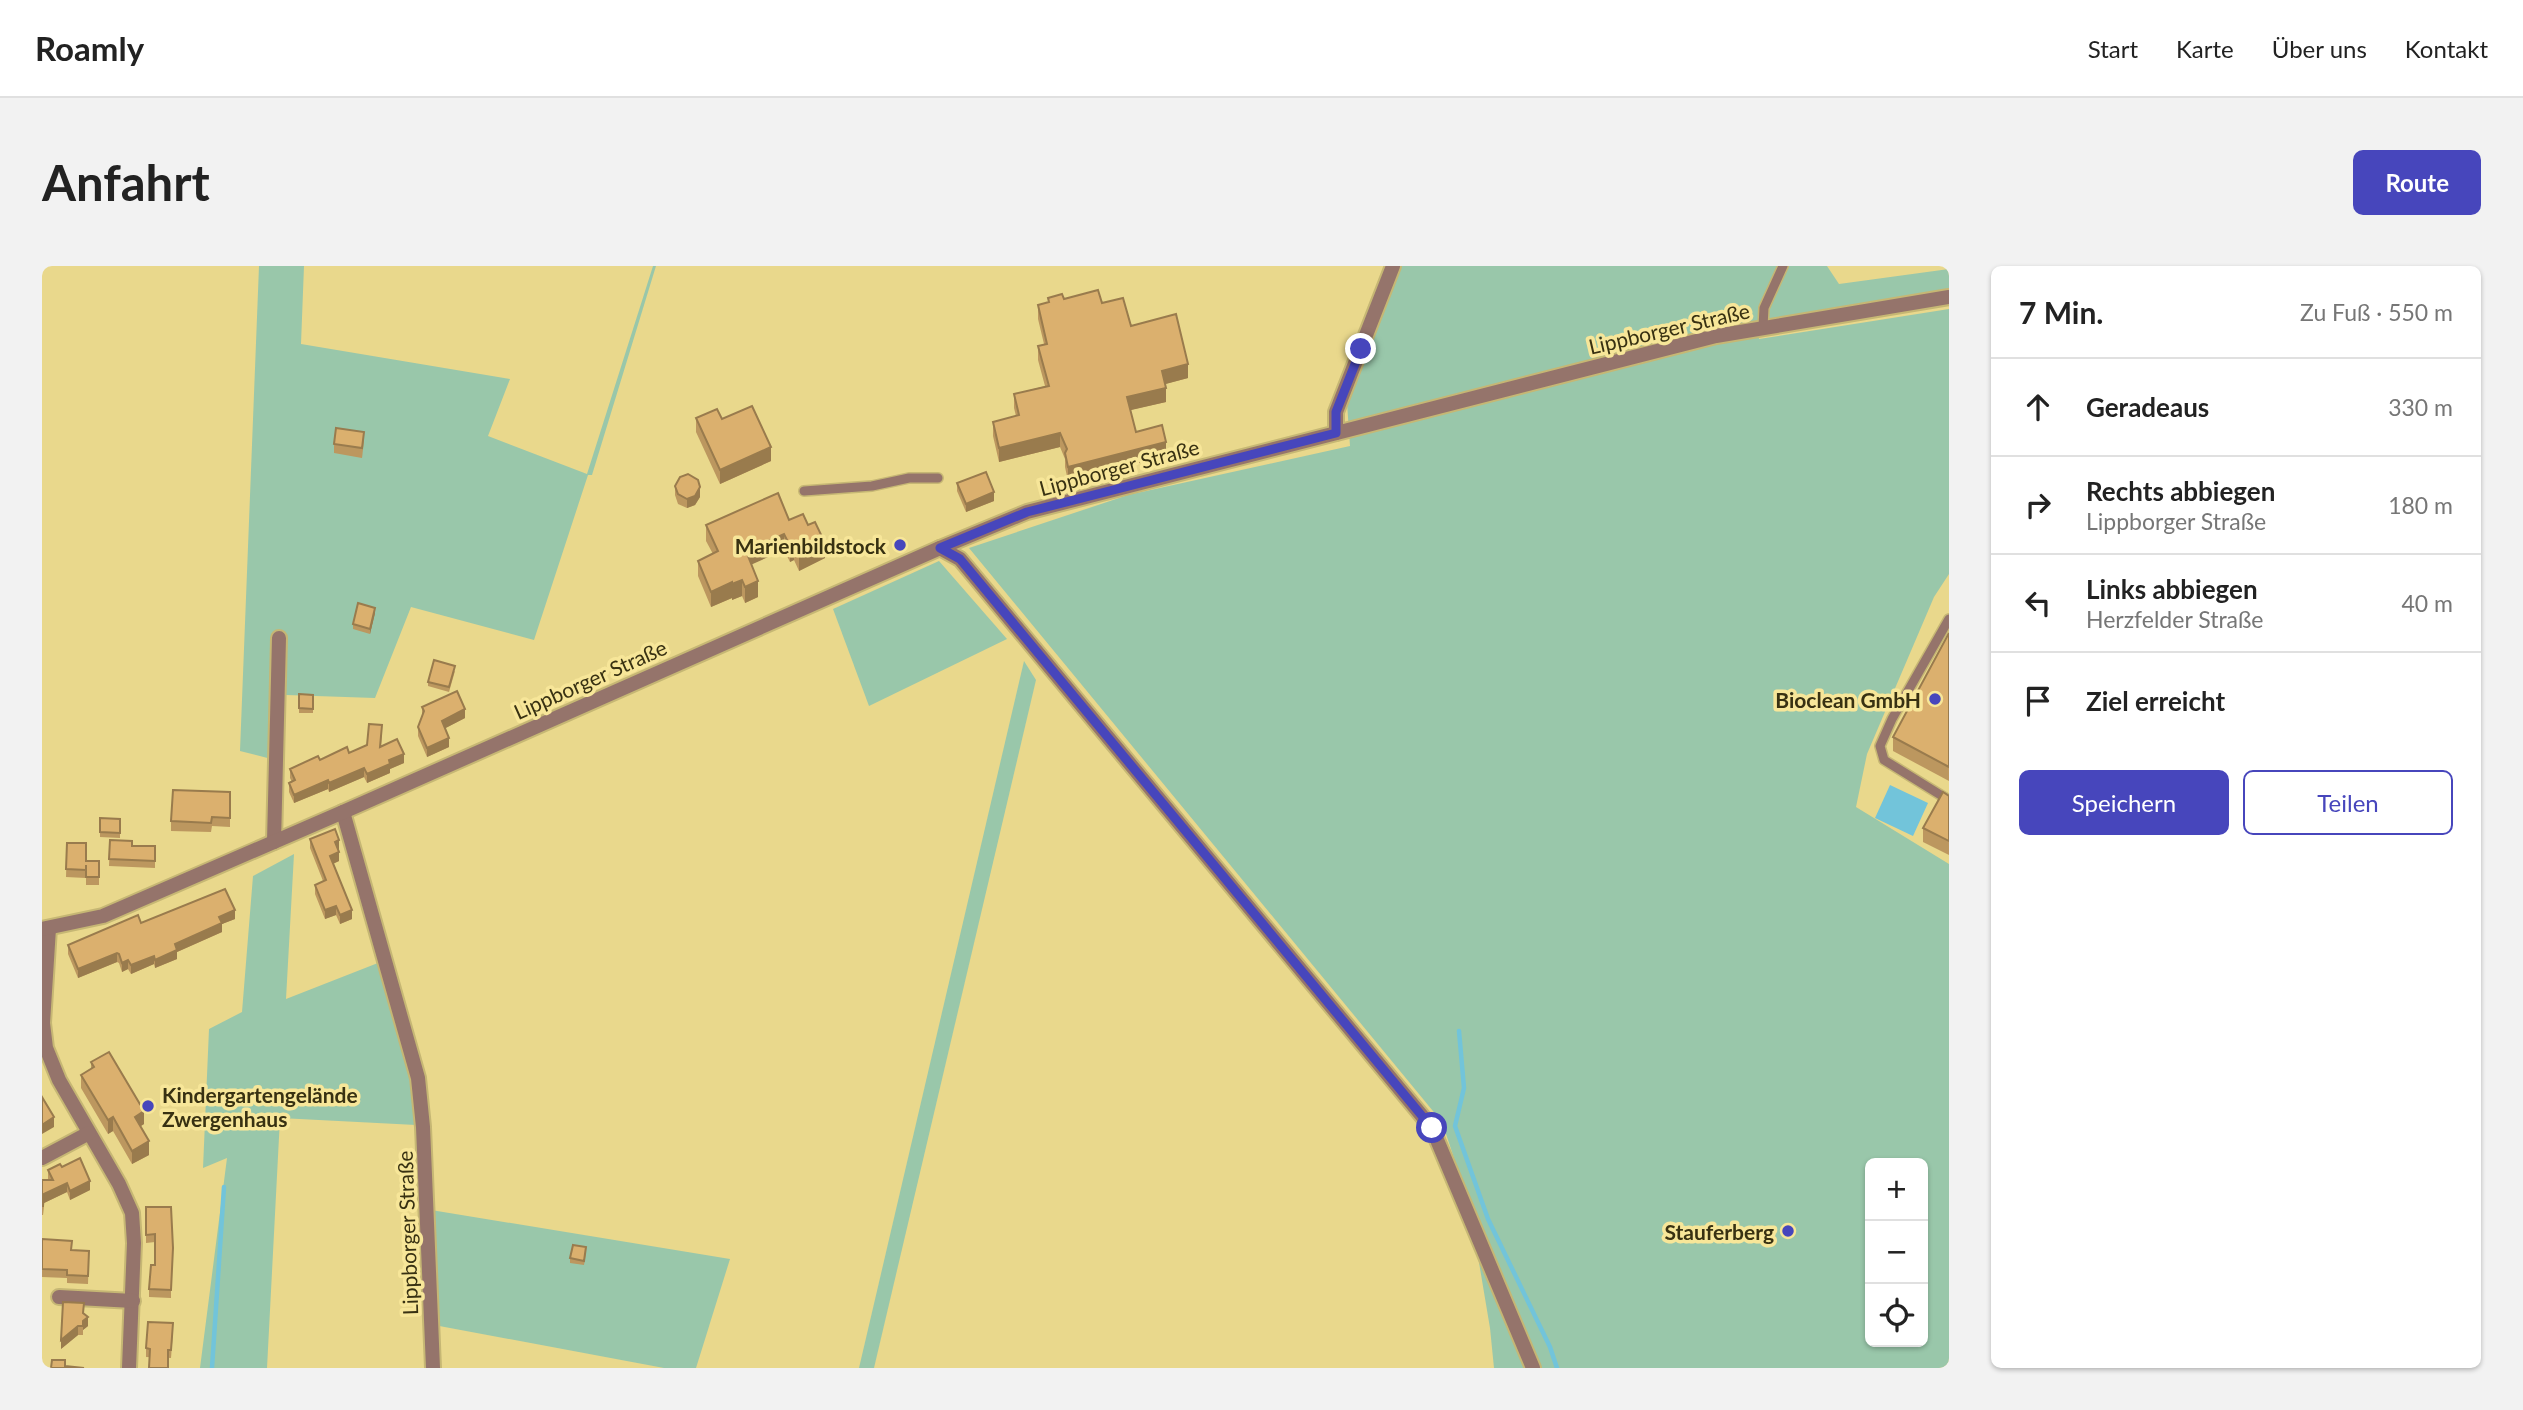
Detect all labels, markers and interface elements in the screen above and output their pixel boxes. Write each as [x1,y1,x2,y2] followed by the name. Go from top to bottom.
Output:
[35,28,144,68] text: Roamly
[2088,34,2138,63] text: Start
[2176,34,2234,63] text: Karte
[2272,34,2367,63] text: Über uns
[2405,34,2488,63] text: Kontakt
[2353,150,2481,215] button: Route
[42,153,210,211] text: Anfahrt
[2019,294,2104,330] text: 7 Min.
[1586,297,1752,359] street label: Lippborger Straße
[2300,298,2453,326] text: Zu Fuß · 550 m
[1345,333,1376,364] route end
[2019,388,2057,426] icon: ahead
[2086,391,2209,423] text: Geradeaus
[2388,393,2453,421] text: 330 m
[1036,434,1202,500] street label: Lippborger Straße
[2086,475,2275,507] text: Rechts abbiegen
[2019,486,2057,524] icon: right
[2388,491,2453,519] text: 180 m
[2086,507,2266,535] text: Lippborger Straße
[735,533,887,558] place label: Marienbildstock
[892,537,908,553] marker: Marienbildstock
[2086,573,2258,605] text: Links abbiegen
[2019,584,2057,622] icon: left
[2402,589,2453,617] text: 40 m
[2086,605,2263,633] text: Herzfelder Straße
[510,634,670,724] street label: Lippborger Straße
[2019,682,2057,720] icon: arrive
[2086,685,2225,717] text: Ziel erreicht
[1775,687,1921,712] place label: Bioclean GmbH
[1927,691,1943,707] marker: Bioclean GmbH
[2019,770,2229,835] button: Speichern
[2243,770,2453,835] button: Teilen
[162,1082,358,1131] place label: Kindergartengelände Zwergenhaus
[140,1098,156,1114] marker: Kindergartengelände Zwergenhaus
[1416,1112,1447,1143] route start
[392,1150,422,1316] street label: Lippborger Straße
[1865,1158,1928,1347] map controls
[1865,1158,1928,1221] button: +
[1664,1219,1774,1244] place label: Stauferberg
[1865,1221,1928,1284] button: −
[1780,1223,1796,1239] marker: Stauferberg
[1865,1284,1928,1347] button: locate

